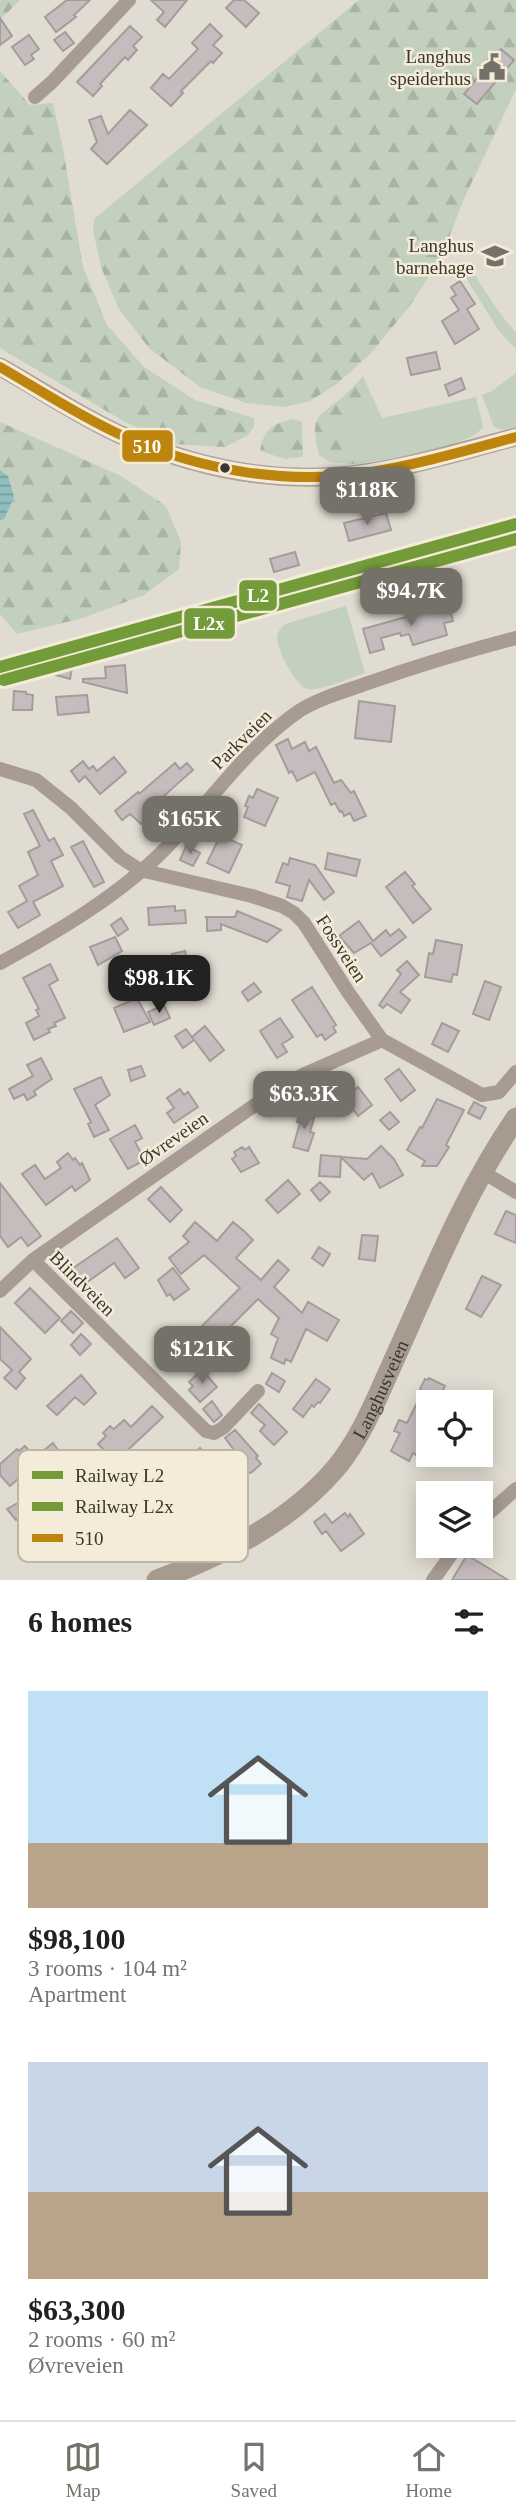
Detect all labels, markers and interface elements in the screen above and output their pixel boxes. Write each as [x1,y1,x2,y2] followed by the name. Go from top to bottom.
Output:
[390,46,471,89] place label: Langhus speiderhus
[477,52,507,82] public building icon: Langhus speiderhus
[396,235,474,278] place label: Langhus barnehage
[480,241,510,271] school or university icon: Langhus barnehage
[121,429,174,463] line badge: 510
[133,436,161,457] text: 510
[218,461,232,475] unlabelled marker
[318,468,416,527] pin: $118K
[336,477,398,502] text: $118K
[354,568,468,628] pin: $94.7K
[376,578,446,603] text: $94.7K
[238,579,278,612] line badge: L2
[247,585,269,606] text: L2
[183,607,236,640] line badge: L2x
[193,613,225,634] text: L2x
[207,705,276,774] street label: Parkveien
[141,796,239,856] pin: $165K
[158,806,222,831] text: $165K
[312,911,371,986] street label: Fossveien
[102,956,216,1015] pin: $98.1K
[124,965,194,990] text: $98.1K
[247,1072,361,1131] pin: $63.3K
[269,1081,339,1106] text: $63.3K
[135,1107,212,1170] street label: Øvreveien
[46,1246,120,1321] street label: Blindveien
[153,1326,251,1386] pin: $121K
[170,1336,234,1361] text: $121K
[348,1336,413,1443] street label: Langhusveien
[416,1390,493,1558] map controls
[416,1390,493,1467] button: locate
[18,1450,248,1562] legend
[75,1465,164,1486] text: Railway L2
[416,1481,493,1558] button: layers
[75,1496,174,1517] text: Railway L2x
[75,1528,104,1549] text: 510
[450,1603,488,1641] icon: filters
[28,1605,132,1638] text: 6 homes
[195,1737,321,1863] icon: home
[28,1922,126,1955] text: $98,100
[28,1956,187,1981] text: 3 rooms · 104 m²
[28,1982,126,2007] text: Apartment
[195,2108,321,2234] icon: home
[28,2293,126,2326] text: $63,300
[28,2327,175,2352] text: 2 rooms · 60 m²
[28,2353,124,2378] text: Øvreveien
[64,2438,102,2502] tab: Map
[231,2438,277,2502] tab: Saved
[405,2438,452,2502] tab: Home

